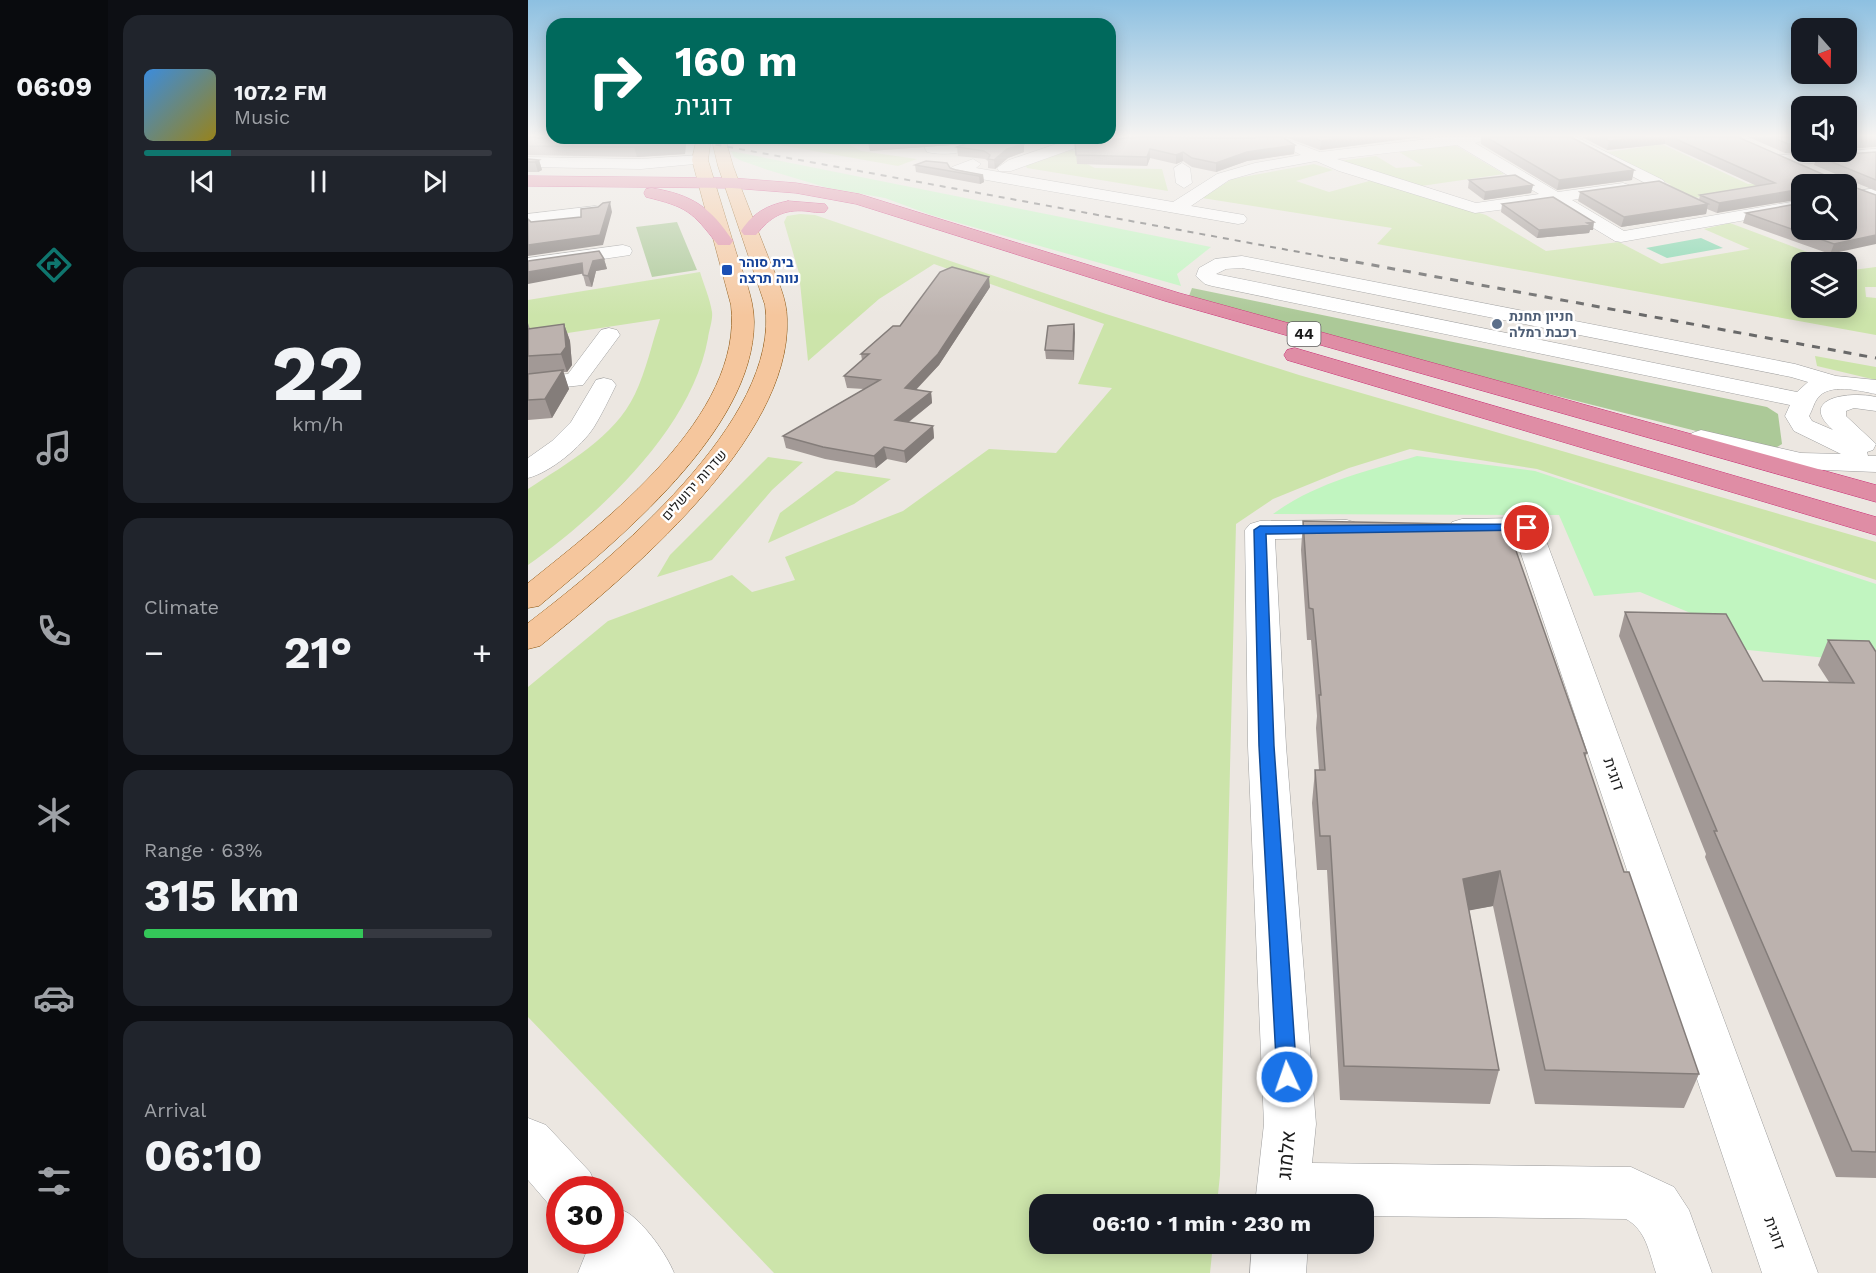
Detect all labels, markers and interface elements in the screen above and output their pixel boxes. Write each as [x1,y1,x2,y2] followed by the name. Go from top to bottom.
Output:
[1791,18,1857,84] north arrow
[1791,18,1857,318] map controls
[675,37,798,86] text: 160 m
[576,42,654,120] icon: right
[16,71,92,103] text: 06:09
[234,80,327,105] text: 107.2 FM
[675,90,732,122] text: דוגית
[1791,96,1857,162] button: sound
[234,105,290,129] text: Music
[186,165,219,198] icon: previous
[302,165,335,198] icon: pause
[418,165,451,198] icon: next
[1791,174,1857,240] button: search
[33,244,75,286] icon: directions
[1791,252,1857,318] button: layers
[739,254,799,286] place label: בית סוהר נווה תרצה
[720,263,734,277] marker: בית סוהר נווה תרצה
[1509,308,1577,340] place label: חניון תחנת רכבת רמלה
[1490,317,1504,331] marker: חניון תחנת רכבת רמלה
[1288,322,1320,346] road number: 44
[272,327,364,419] text: 22
[292,412,344,436] text: km/h
[33,427,75,469] icon: music
[658,446,730,524] street label: שדרות ירושלים
[1501,502,1552,553] pin
[1510,511,1543,544] icon: arrive
[144,595,219,619] text: Climate
[33,610,75,652] icon: phone
[284,626,352,679] text: 21°
[144,633,164,672] text: −
[472,633,492,672] text: +
[1599,755,1629,793] street label: דוגית
[33,794,75,836] icon: climate
[144,838,262,862] text: Range · 63%
[144,869,300,922] text: 315 km
[33,977,75,1019] icon: car
[1255,1045,1319,1109] position arrow
[144,1098,206,1122] text: Arrival
[144,1129,263,1182] text: 06:10
[1272,1129,1300,1181] street label: אלמוג
[33,1160,75,1202] icon: filters
[546,1176,624,1254] speed limit sign: 30
[1092,1211,1311,1236] text: 06:10 · 1 min · 230 m
[1760,1214,1790,1252] street label: דוגית

